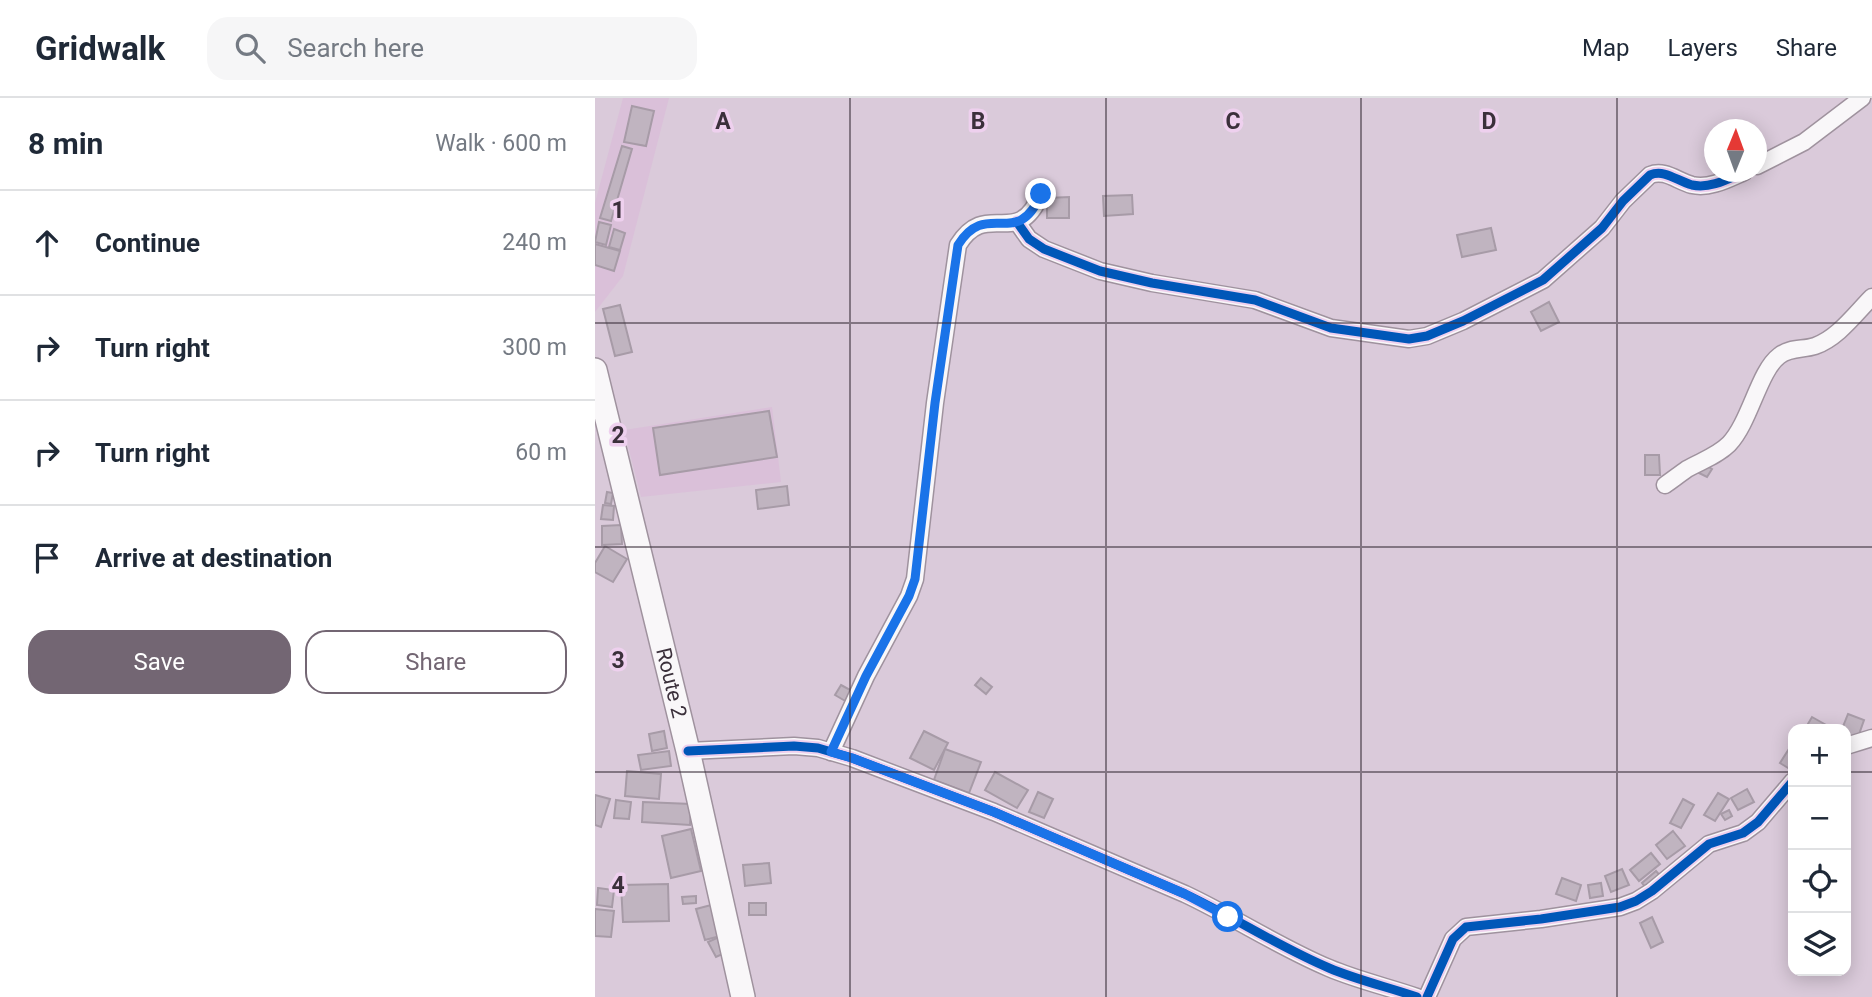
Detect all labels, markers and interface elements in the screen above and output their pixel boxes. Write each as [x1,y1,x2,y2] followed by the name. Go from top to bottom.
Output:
[207,17,697,80] search box
[35,29,165,68] text: Gridwalk
[231,29,269,67] icon: search
[287,33,424,63] text: Search here
[1582,34,1630,62] text: Map
[1668,34,1738,62] text: Layers
[1776,34,1837,62] text: Share
[715,108,731,135] text: A
[971,108,985,135] text: B
[1225,108,1241,135] text: C
[1482,108,1496,135] text: D
[1704,119,1767,182] north arrow
[28,126,103,161] text: 8 min
[435,130,567,157] text: Walk · 600 m
[1025,178,1056,209] route end
[611,197,625,224] text: 1
[28,224,66,262] icon: ahead
[95,228,200,258] text: Continue
[502,229,567,256] text: 240 m
[28,329,66,367] icon: right
[95,333,210,363] text: Turn right
[502,334,567,361] text: 300 m
[611,422,625,449] text: 2
[28,434,66,472] icon: right
[95,438,210,468] text: Turn right
[515,439,567,466] text: 60 m
[28,539,66,577] icon: arrive
[95,543,332,573] text: Arrive at destination
[28,630,291,694] button: Save
[305,630,567,694] button: Share
[651,645,692,721] street label: Route 2
[611,647,625,674] text: 3
[1788,724,1851,976] map controls
[1788,724,1851,787] button: +
[1788,787,1851,850] button: −
[1788,850,1851,913] button: locate
[611,872,625,899] text: 4
[1212,901,1243,932] route start
[1788,913,1851,976] button: layers

